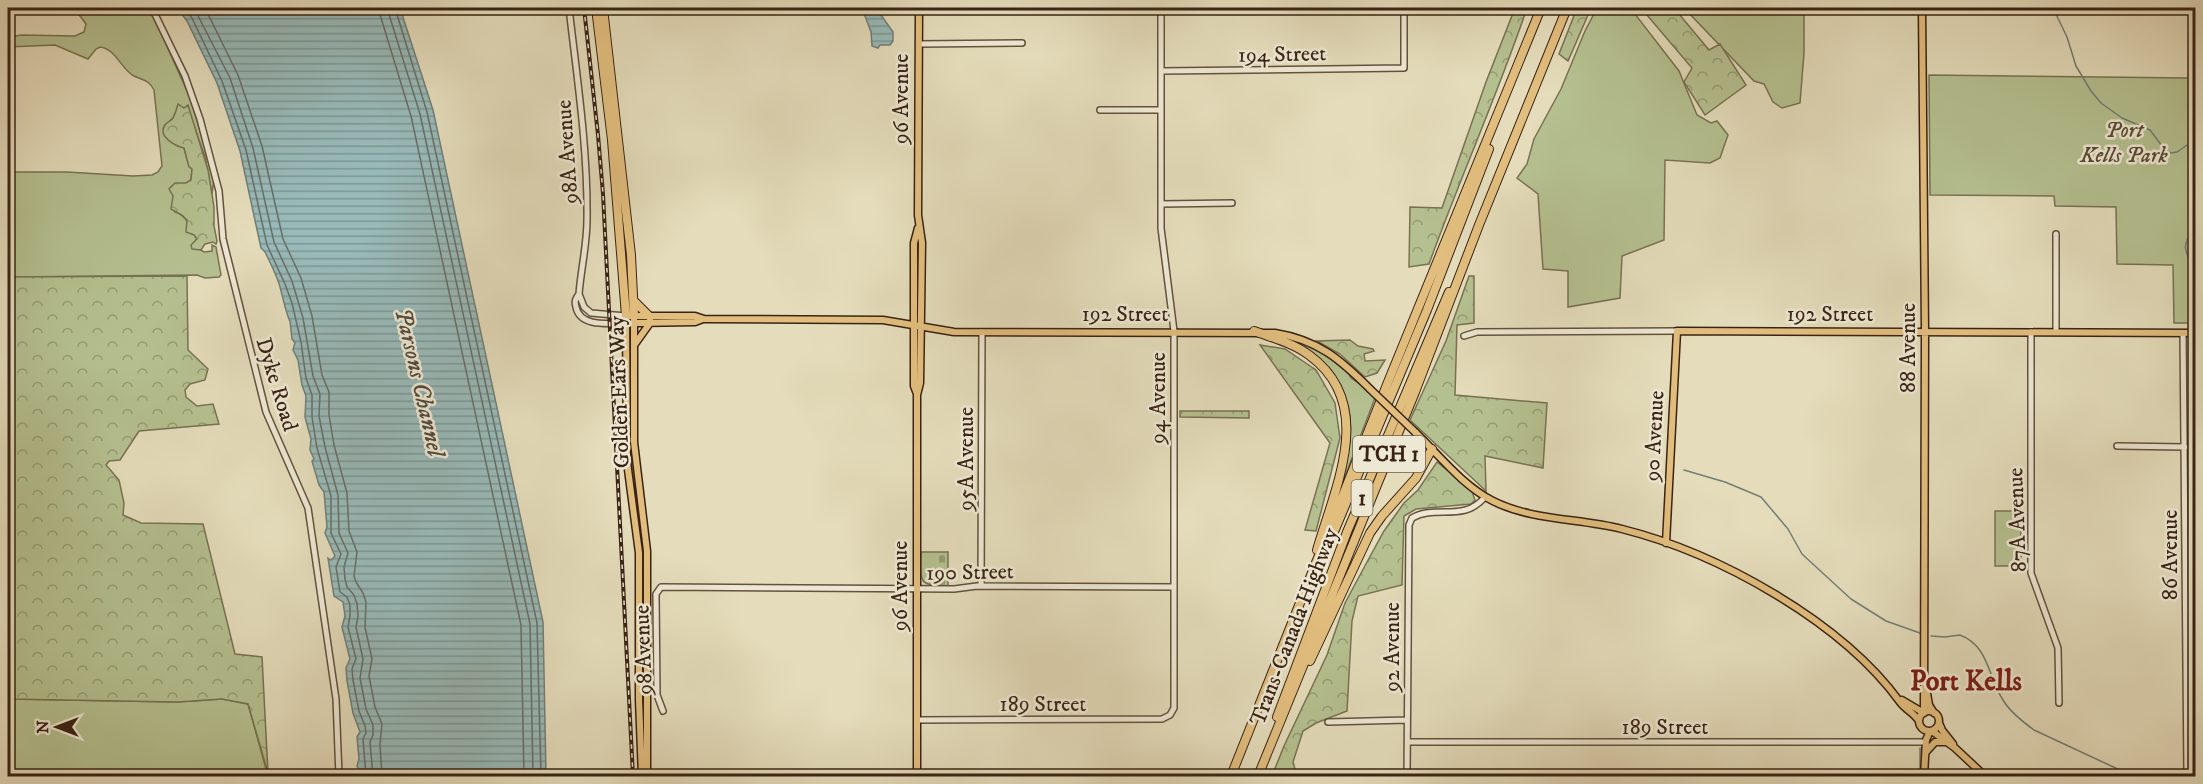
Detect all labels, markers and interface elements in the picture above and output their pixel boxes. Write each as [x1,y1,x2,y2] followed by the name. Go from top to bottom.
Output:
[1238,40,1326,69] street label: 194 Street
[888,54,915,145] street label: 96 Avenue
[550,99,585,206] street label: 98A Avenue
[2079,117,2169,169] park label: Port Kells Park
[1082,301,1168,328] street label: 192 Street
[1787,301,1873,328] street label: 192 Street
[1895,303,1922,393] street label: 88 Avenue
[387,305,451,462] water label: Parsons Channel
[603,315,636,469] street label: Golden Ears Way
[250,334,304,435] street label: Dyke Road
[1145,352,1172,445] street label: 94 Avenue
[1639,390,1670,483] street label: 90 Avenue
[953,407,980,512] street label: 95A Avenue
[1353,436,1425,472] road number: TCH 1
[2002,467,2033,573] street label: 87A Avenue
[1352,480,1372,516] road number: 1
[2157,510,2184,600] street label: 86 Avenue
[1244,523,1345,729] street label: Trans-Canada Highway
[887,541,914,632] street label: 96 Avenue
[926,558,1014,587] street label: 190 Street
[1379,602,1406,693] street label: 92 Avenue
[628,604,659,696] street label: 98 Avenue
[1910,664,2023,699] district label: Port Kells
[1000,691,1086,718] street label: 189 Street
[27,697,87,757] north arrow
[1622,714,1708,741] street label: 189 Street
[33,720,53,734] text: N

